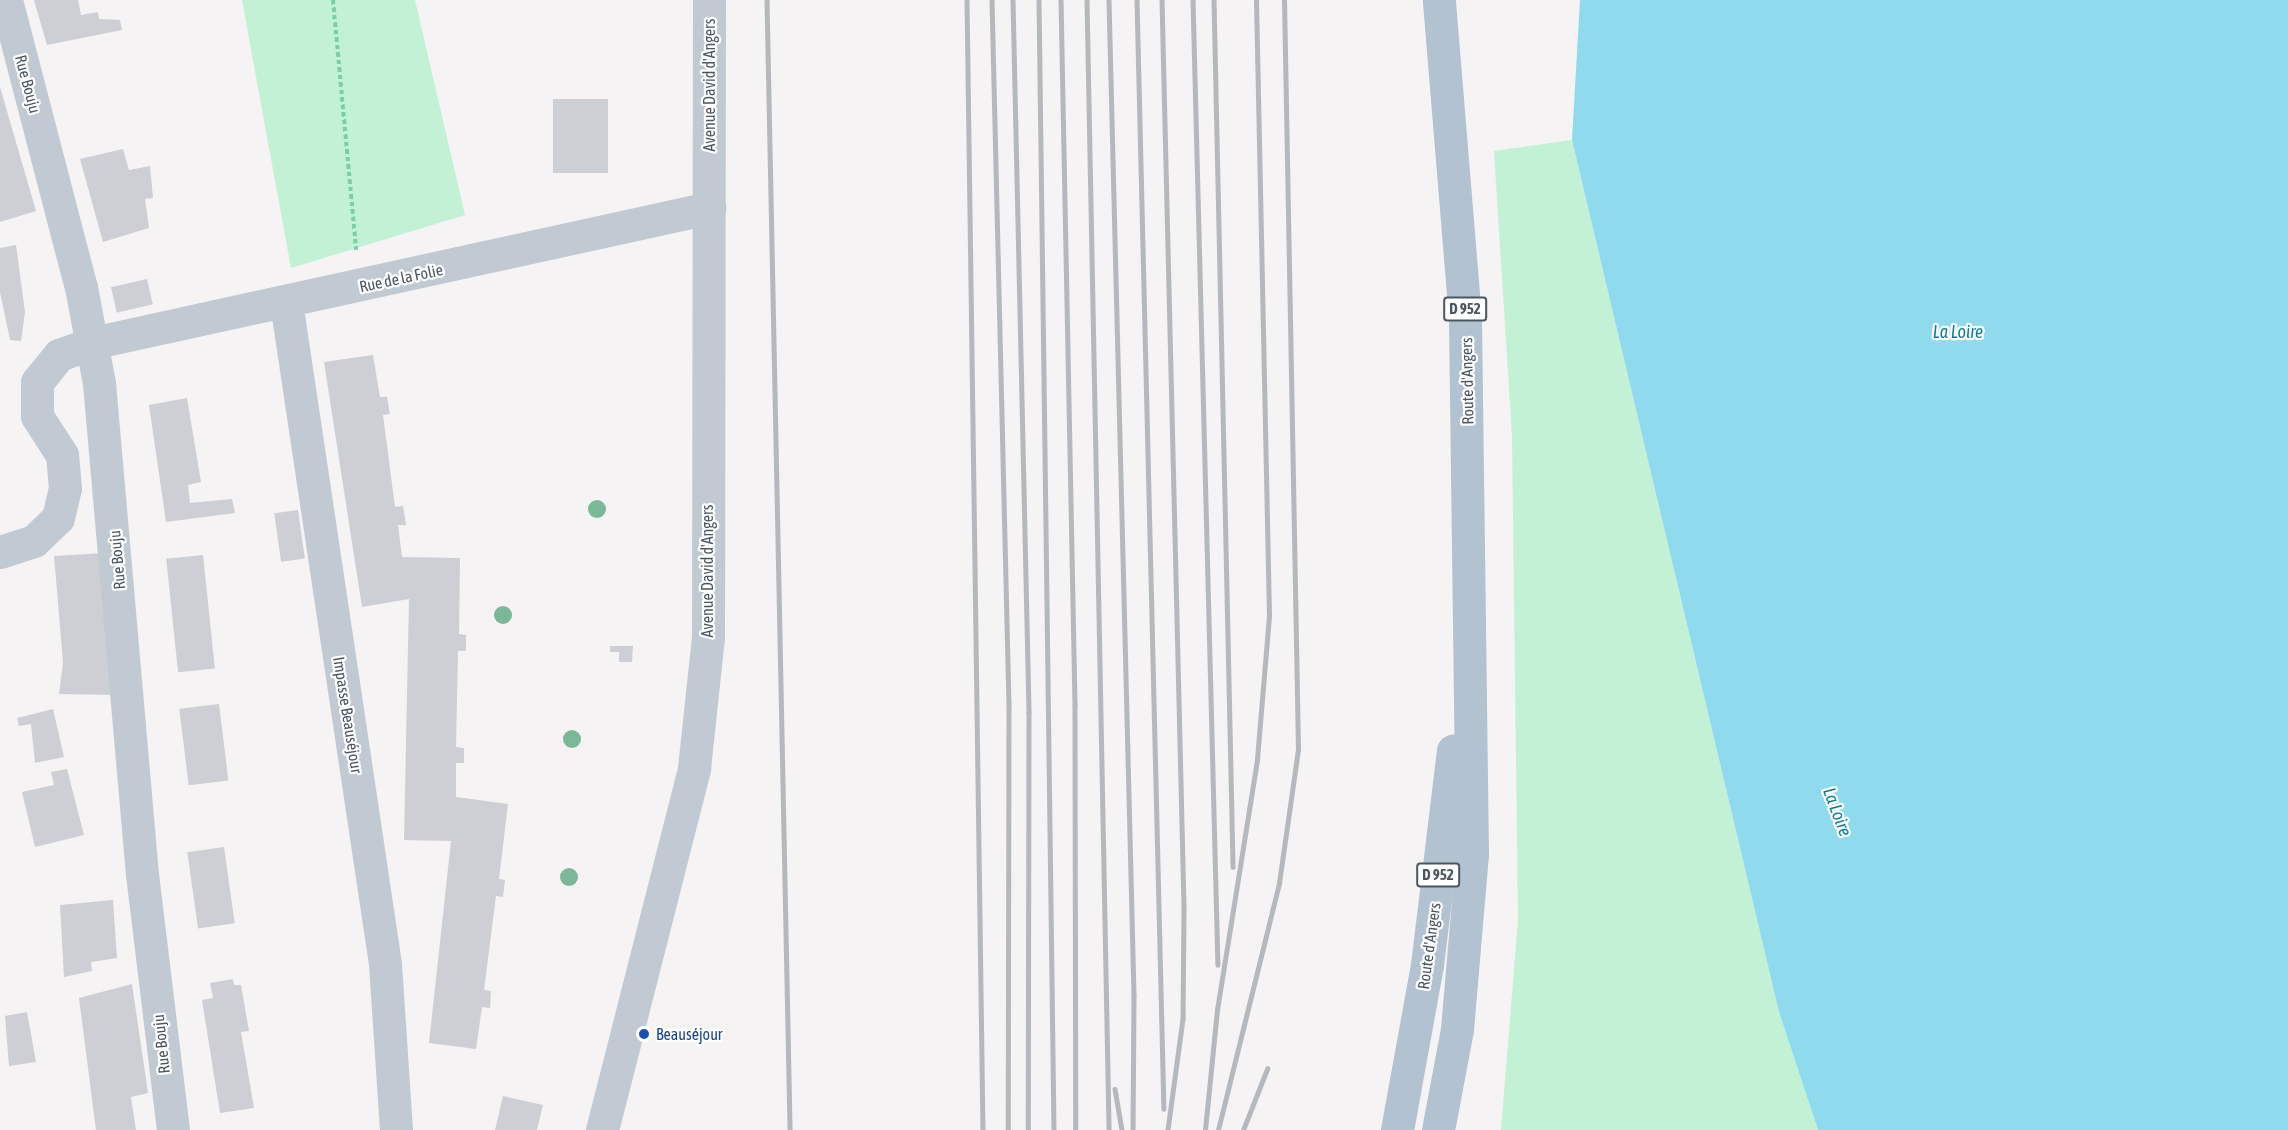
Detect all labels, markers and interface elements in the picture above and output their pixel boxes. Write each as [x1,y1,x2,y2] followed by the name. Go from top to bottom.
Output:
[699,19,719,151] street label: Avenue David d'Angers
[11,53,45,115] street label: Rue Bouju
[357,260,445,296] street label: Rue de la Folie
[1442,297,1488,321] road number: D 952
[1933,321,1983,343] water label: La Loire
[1457,337,1477,425] street label: Route d'Angers
[697,505,717,637] street label: Avenue David d'Angers
[105,530,129,590] street label: Rue Bouju
[329,655,367,775] street label: Impasse Beauséjour
[1818,785,1856,839] water label: La Loire
[1416,863,1460,887] road number: D 952
[1413,902,1445,990] street label: Route d'Angers
[148,1013,174,1075] street label: Rue Bouju
[656,1024,723,1044] place label: Beauséjour
[637,1027,651,1041] marker: Beauséjour

